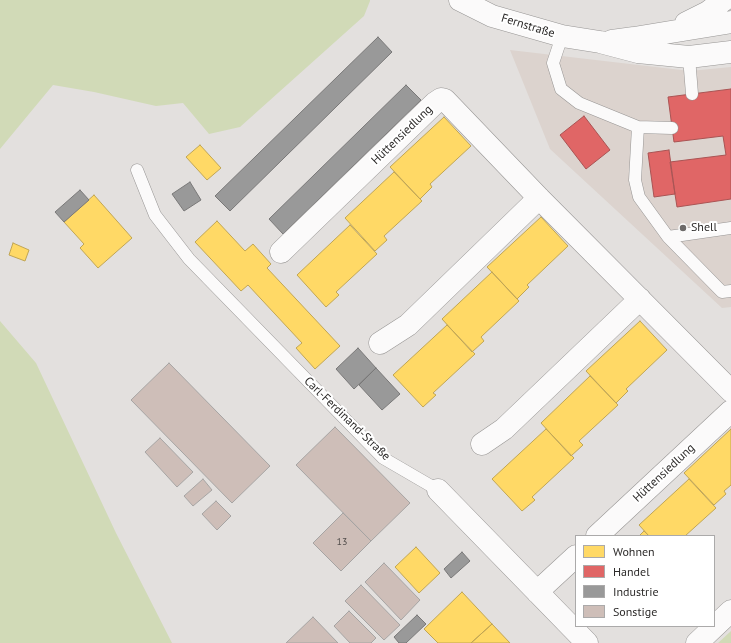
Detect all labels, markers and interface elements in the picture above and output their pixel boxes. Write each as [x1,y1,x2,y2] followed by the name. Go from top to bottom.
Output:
[499,11,557,41] street label: Fernstraße
[369,102,435,168] street label: Hüttensiedlung
[691,221,717,235] place label: Shell
[678,223,688,233] marker: Shell
[301,374,393,464] street label: Carl-Ferdinand-Straße
[630,441,698,505] street label: Hüttensiedlung
[575,535,715,627] legend
[337,536,347,548] house number: 13
[613,544,655,559] text: Wohnen
[613,564,650,579] text: Handel
[613,584,659,599] text: Industrie
[613,604,657,619] text: Sonstige

